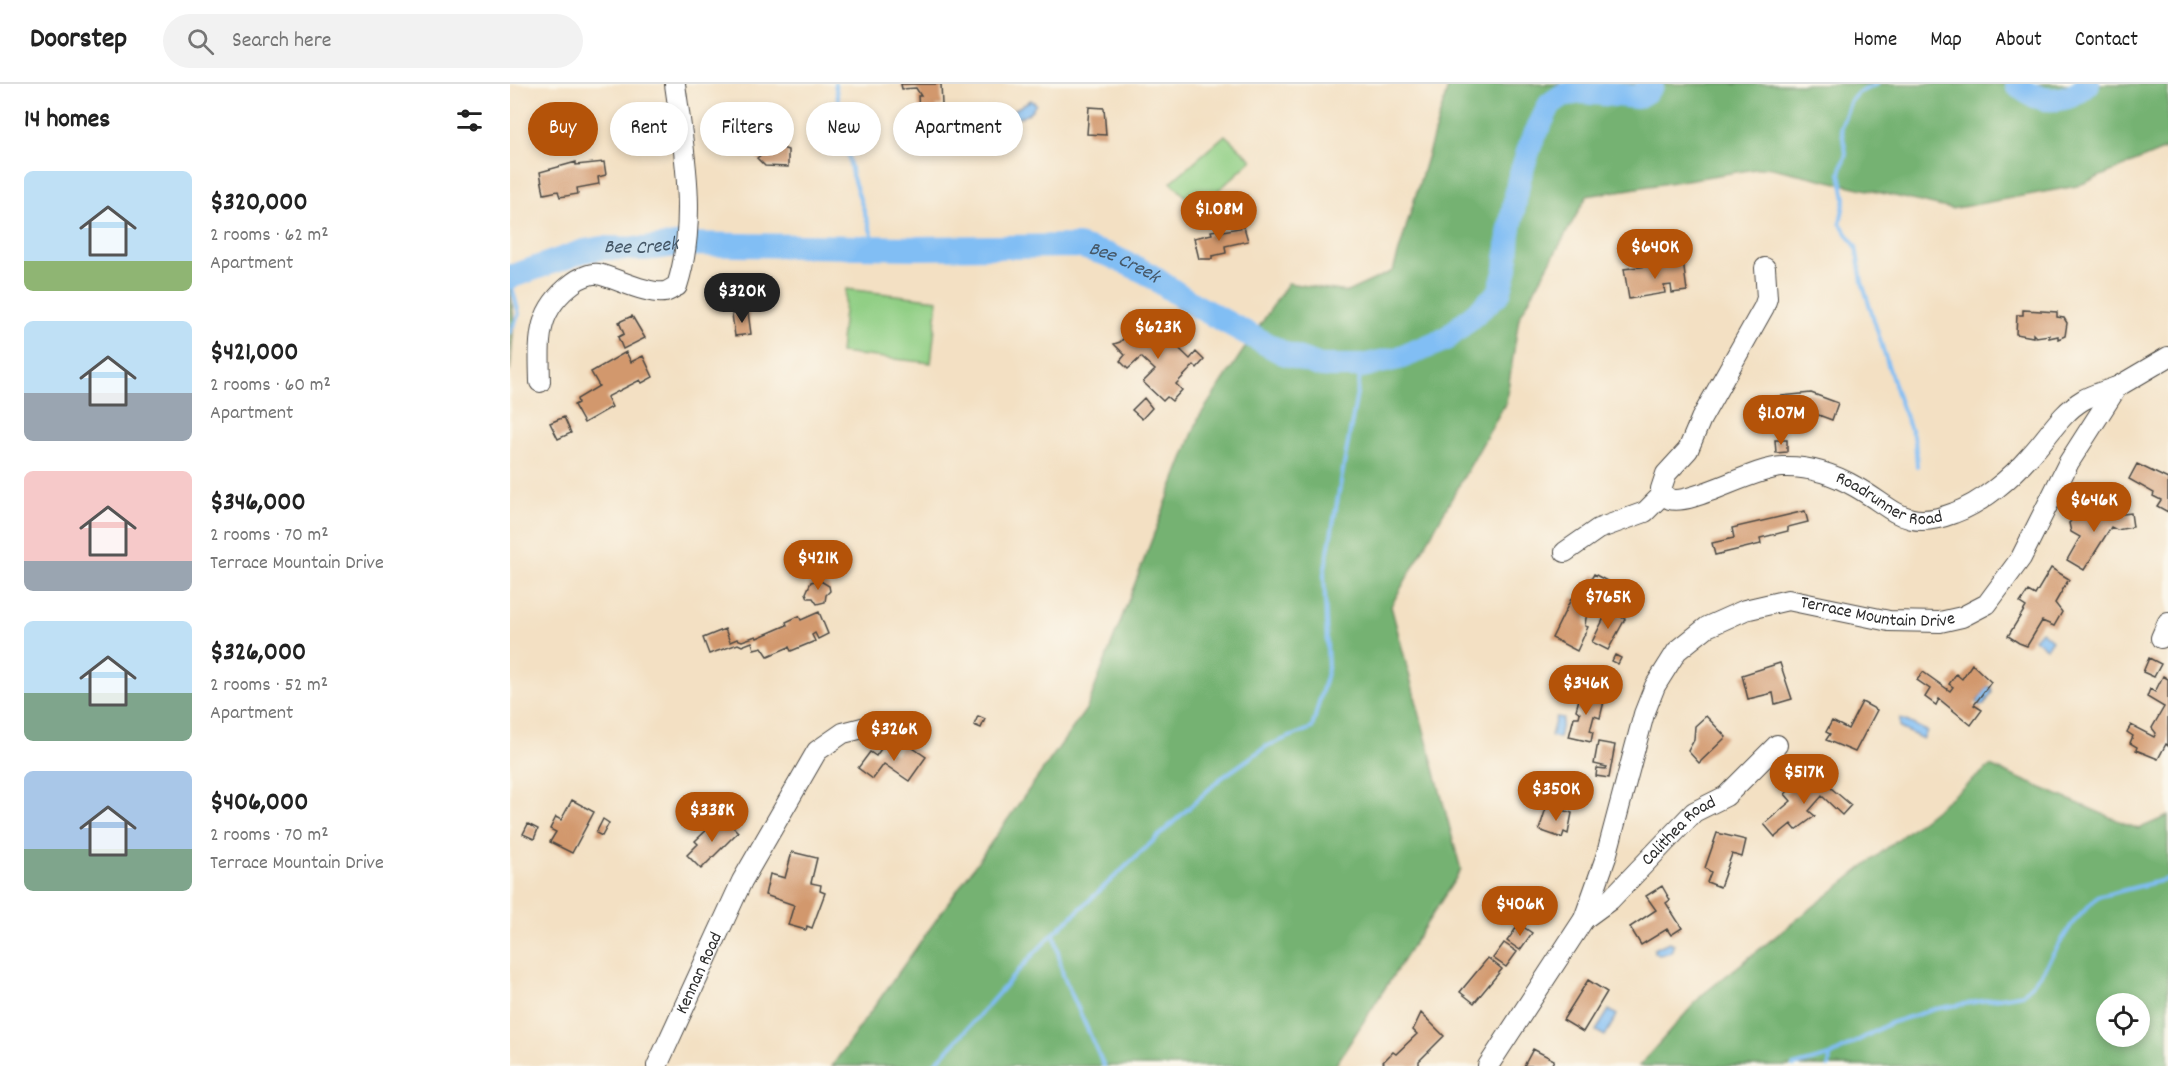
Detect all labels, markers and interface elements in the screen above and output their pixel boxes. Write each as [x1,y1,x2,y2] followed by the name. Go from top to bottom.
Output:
[163,14,583,68] search box
[30,21,127,61] text: Doorstep
[184,25,217,58] icon: search
[232,26,332,57] text: Search here
[1853,26,1897,56] text: Home
[1930,26,1962,56] text: Map
[1995,26,2042,56] text: About
[2075,26,2138,56] text: Contact
[24,102,110,139] text: 14 homes
[528,102,598,156] chip: Buy
[610,102,688,156] chip: Rent
[700,102,794,156] chip: Filters
[806,102,881,156] chip: New
[893,102,1023,156] chip: Apartment
[453,104,486,137] icon: filters
[210,185,308,222] text: $320,000
[1170,191,1268,242] pin: $1.08M
[72,195,144,267] icon: home
[1195,196,1243,224] text: $1.08M
[210,222,329,250] text: 2 rooms · 62 m²
[1613,229,1697,280] pin: $640K
[604,230,682,263] water label: Bee Creek
[1631,234,1679,262] text: $640K
[1085,236,1166,292] water label: Bee Creek
[210,250,293,278] text: Apartment
[700,273,784,324] pin: $320K
[718,278,766,306] text: $320K
[1116,309,1200,360] pin: $623K
[1135,314,1181,342] text: $623K
[210,335,298,372] text: $421,000
[72,345,144,417] icon: home
[210,372,331,400] text: 2 rooms · 60 m²
[1732,395,1830,446] pin: $1.07M
[210,400,293,428] text: Apartment
[1757,400,1805,428] text: $1.07M
[1832,466,1945,533] street label: Roadrunner Road
[2052,482,2136,533] pin: $646K
[210,485,306,522] text: $346,000
[2070,487,2118,515] text: $646K
[72,495,144,567] icon: home
[210,522,329,550] text: 2 rooms · 70 m²
[776,540,860,591] pin: $421K
[798,545,838,573] text: $421K
[210,550,384,578] text: Terrace Mountain Drive
[1566,579,1650,630] pin: $765K
[1585,584,1631,612] text: $765K
[1798,590,1958,634] street label: Terrace Mountain Drive
[210,635,306,672] text: $326,000
[72,645,144,717] icon: home
[1544,665,1628,716] pin: $346K
[1563,670,1609,698] text: $346K
[210,672,328,700] text: 2 rooms · 52 m²
[210,700,293,728] text: Apartment
[852,711,936,762] pin: $326K
[871,716,917,744] text: $326K
[1762,754,1846,805] pin: $517K
[1784,759,1824,787] text: $517K
[1514,771,1598,822] pin: $350K
[1532,776,1580,804] text: $350K
[210,785,308,822] text: $406,000
[1636,790,1720,872] street label: Calithea Road
[670,792,754,843] pin: $338K
[72,795,144,867] icon: home
[689,797,735,825] text: $338K
[210,822,329,850] text: 2 rooms · 70 m²
[210,850,384,878] text: Terrace Mountain Drive
[1478,886,1562,937] pin: $406K
[1496,891,1544,919] text: $406K
[670,928,729,1018] street label: Kennan Road
[2096,993,2150,1047] map controls
[2096,993,2150,1047] button: locate

